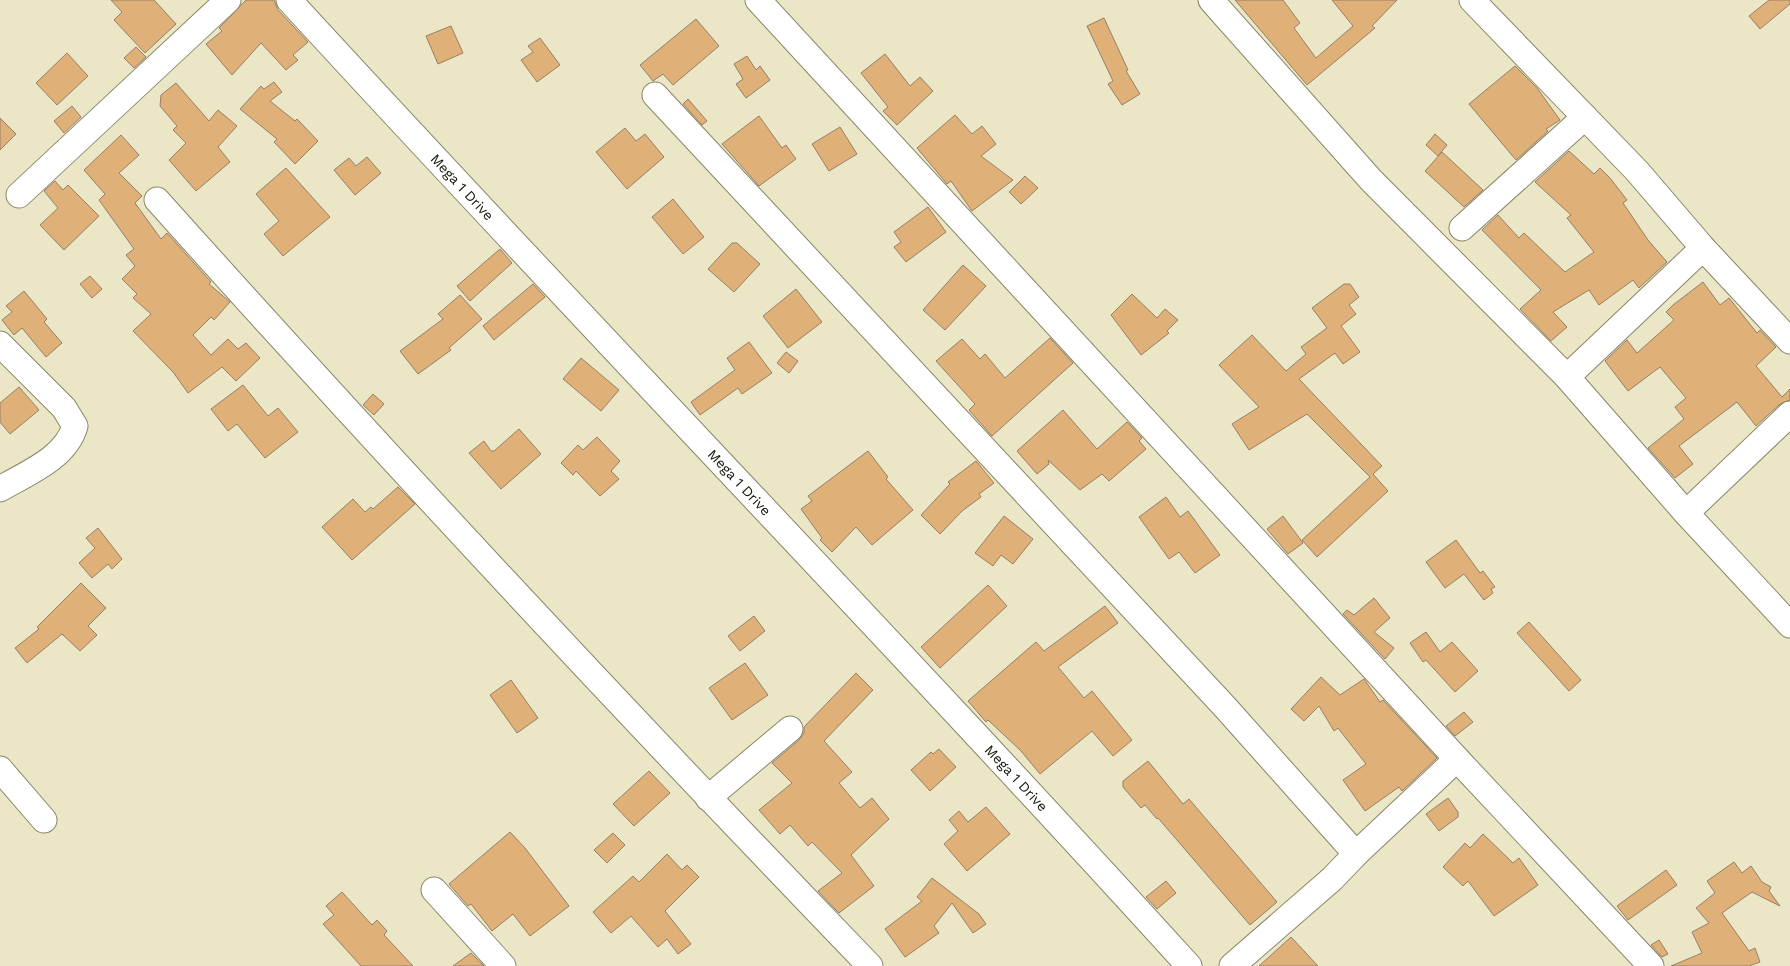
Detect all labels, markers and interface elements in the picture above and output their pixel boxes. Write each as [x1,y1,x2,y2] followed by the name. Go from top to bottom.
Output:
[428,151,497,224] street label: Mega 1 Drive
[705,446,774,519] street label: Mega 1 Drive
[982,742,1051,814] street label: Mega 1 Drive

